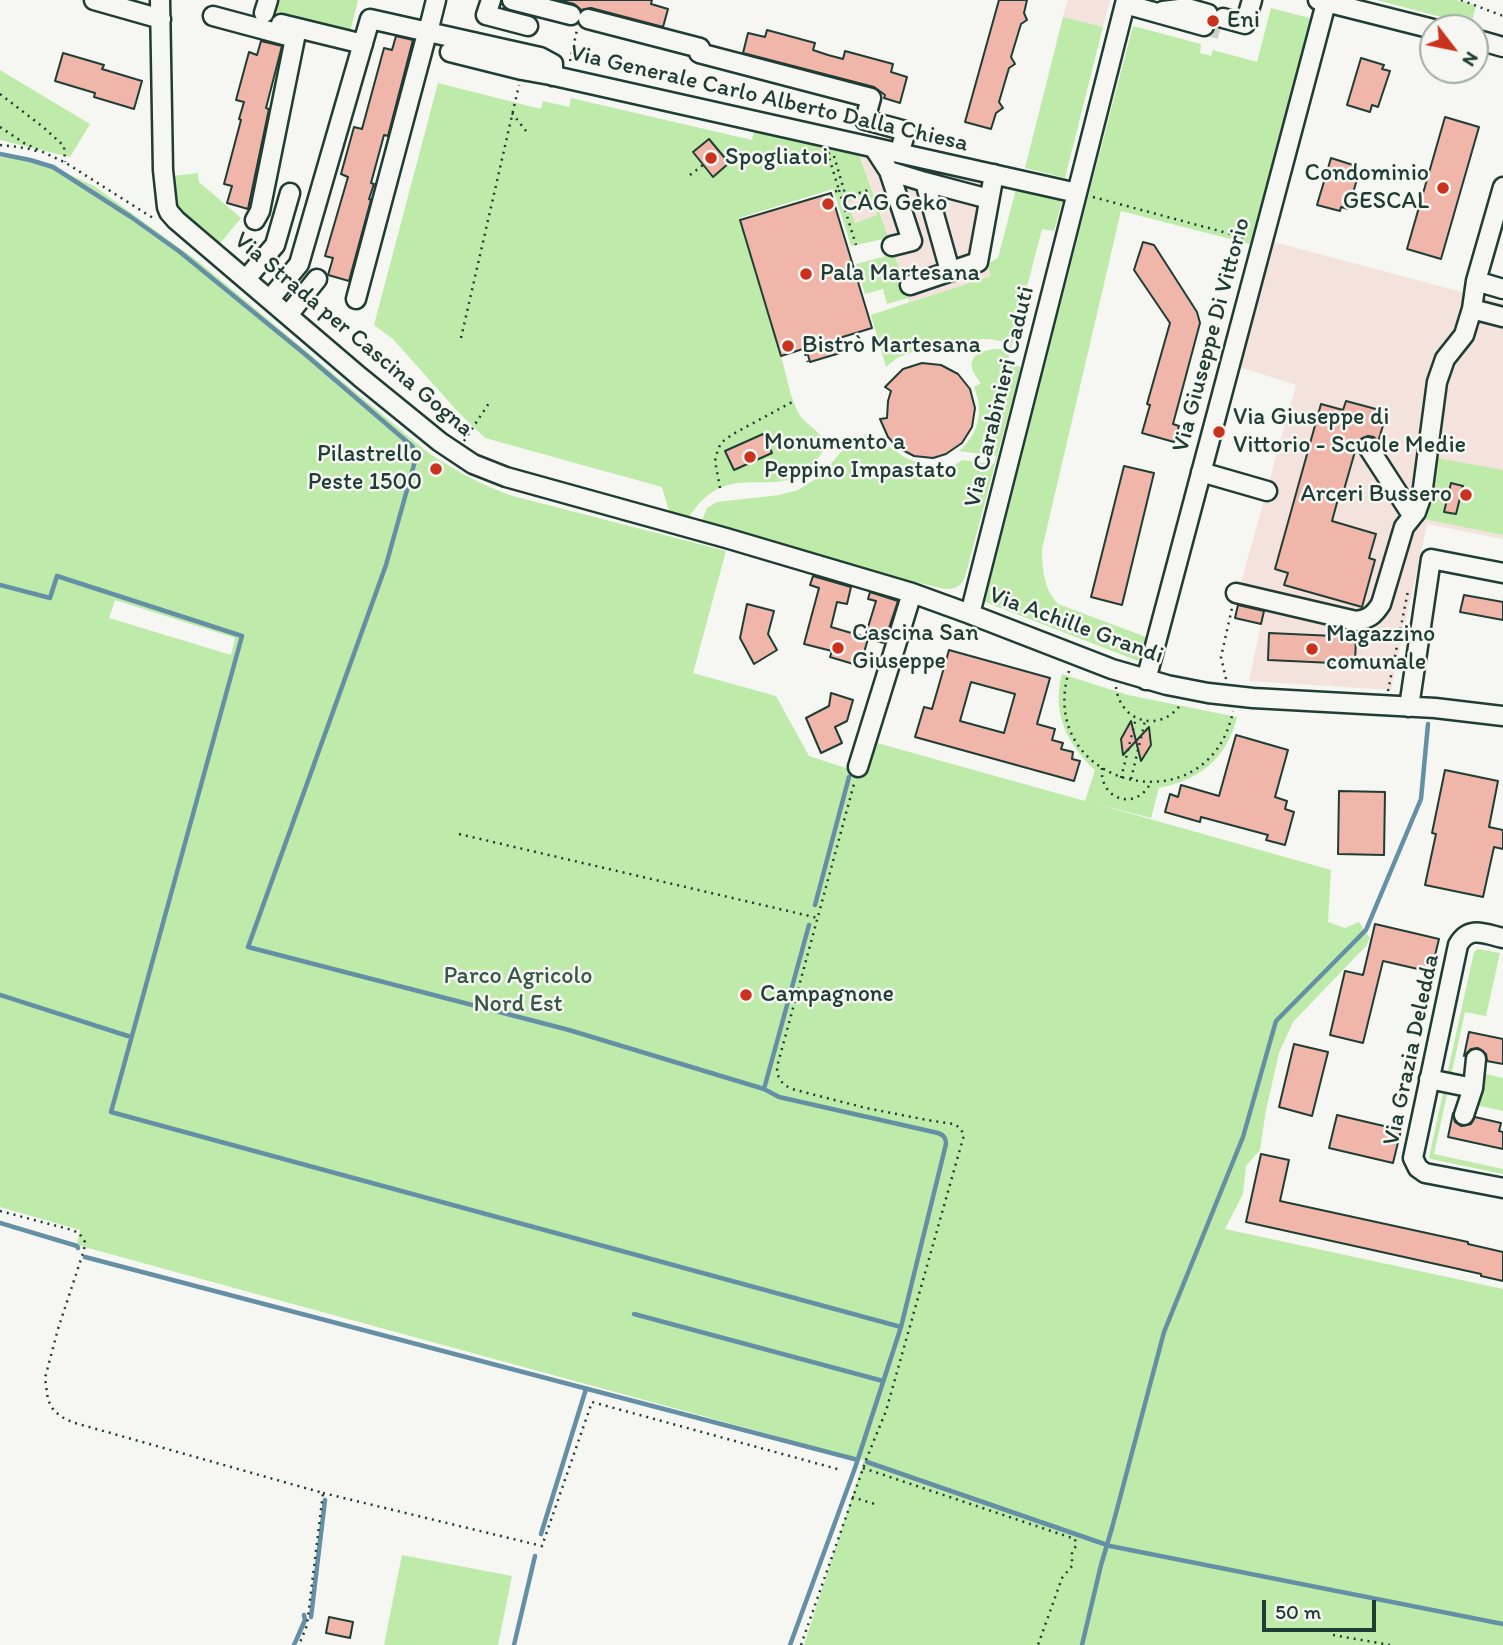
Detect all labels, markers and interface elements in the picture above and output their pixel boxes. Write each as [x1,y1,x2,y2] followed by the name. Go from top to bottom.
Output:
[1227,7,1260,35] place label: Eni
[1205,13,1221,29] marker: Eni
[1419,14,1489,84] north arrow
[567,39,971,159] street label: Via Generale Carlo Alberto Dalla Chiesa
[1457,48,1484,71] text: N
[725,144,829,172] place label: Spogliatoi
[703,150,719,166] marker: Spogliatoi
[1304,160,1429,216] place label: Condominio GESCAL
[1435,180,1451,196] marker: Condominio GESCAL
[842,190,947,218] place label: CAG Geko
[820,196,836,212] marker: CAG Geko
[1167,214,1257,456] street label: Via Giuseppe Di Vittorio
[228,226,478,444] street label: Via Strada per Cascina Gogna
[820,260,980,288] place label: Pala Martesana
[798,266,814,282] marker: Pala Martesana
[959,283,1041,511] street label: Via Carabinieri Caduti
[802,332,981,360] place label: Bistrò Martesana
[780,338,796,354] marker: Bistrò Martesana
[1233,404,1466,460] place label: Via Giuseppe di Vittorio - Scuole Medie
[1211,424,1227,440] marker: Via Giuseppe di Vittorio - Scuole Medie
[764,429,957,485] place label: Monumento a Peppino Impastato
[308,441,422,497] place label: Pilastrello Peste 1500
[742,449,758,465] marker: Monumento a Peppino Impastato
[428,461,444,477] marker: Pilastrello Peste 1500
[1300,481,1452,509] place label: Arceri Bussero
[1458,487,1474,503] marker: Arceri Bussero
[985,581,1167,671] street label: Via Achille Grandi
[852,620,979,676] place label: Cascina San Giuseppe
[1326,621,1435,677] place label: Magazzino comunale
[830,640,846,656] marker: Cascina San Giuseppe
[1304,641,1320,657] marker: Magazzino comunale
[1378,952,1446,1148] street label: Via Grazia Deledda
[444,963,592,1019] park label: Parco Agricolo Nord Est
[760,981,894,1009] place label: Campagnone
[738,987,754,1003] marker: Campagnone
[1265,1586,1379,1630] scale bar
[1275,1599,1321,1624] text: 50 m

